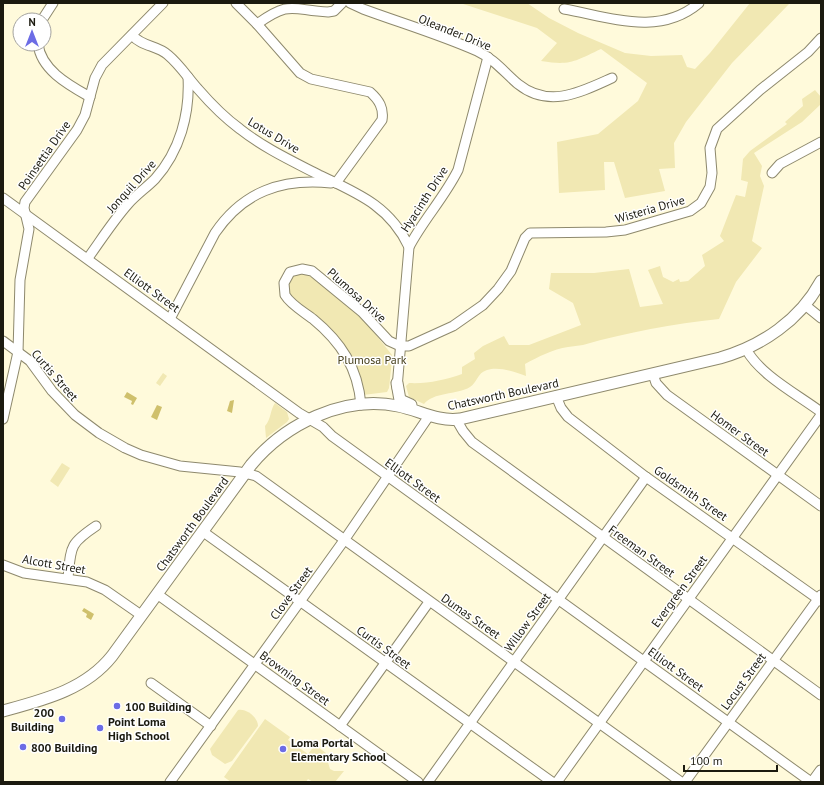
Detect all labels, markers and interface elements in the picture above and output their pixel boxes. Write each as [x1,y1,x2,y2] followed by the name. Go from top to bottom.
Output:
[416,11,494,53] street label: Oleander Drive
[12,12,52,52] north arrow
[28,15,36,29] text: N
[245,114,303,156] street label: Lotus Drive
[15,118,73,192] street label: Poinsettia Drive
[103,156,159,216] street label: Jonquil Drive
[397,163,451,235] street label: Hyacinth Drive
[614,192,686,226] street label: Wisteria Drive
[121,265,183,315] street label: Elliott Street
[324,265,390,325] street label: Plumosa Drive
[28,346,82,404] street label: Curtis Street
[337,352,407,367] park label: Plumosa Park
[446,375,560,413] street label: Chatsworth Boulevard
[708,407,772,459] street label: Homer Street
[382,455,444,505] street label: Elliott Street
[651,462,731,524] street label: Goldsmith Street
[153,474,231,574] street label: Chatsworth Boulevard
[606,522,678,580] street label: Freeman Street
[21,551,87,577] street label: Alcott Street
[648,552,710,630] street label: Evergreen Street
[267,563,315,623] street label: Clove Street
[438,590,504,642] street label: Dumas Street
[501,590,553,654] street label: Willow Street
[354,622,414,672] street label: Curtis Street
[645,644,707,694] street label: Elliott Street
[257,648,333,708] street label: Browning Street
[717,650,769,712] street label: Locust Street
[125,699,191,714] place label: 100 Building
[112,701,122,711] marker: 100 Building
[11,705,54,734] place label: 200 Building
[57,714,67,724] marker: 200 Building
[108,714,170,743] place label: Point Loma High School
[95,723,105,733] marker: Point Loma High School
[291,735,387,764] place label: Loma Portal Elementary School
[31,740,97,755] place label: 800 Building
[18,742,28,752] marker: 800 Building
[278,744,288,754] marker: Loma Portal Elementary School
[684,747,777,773] scale bar
[690,753,723,768] text: 100 m

